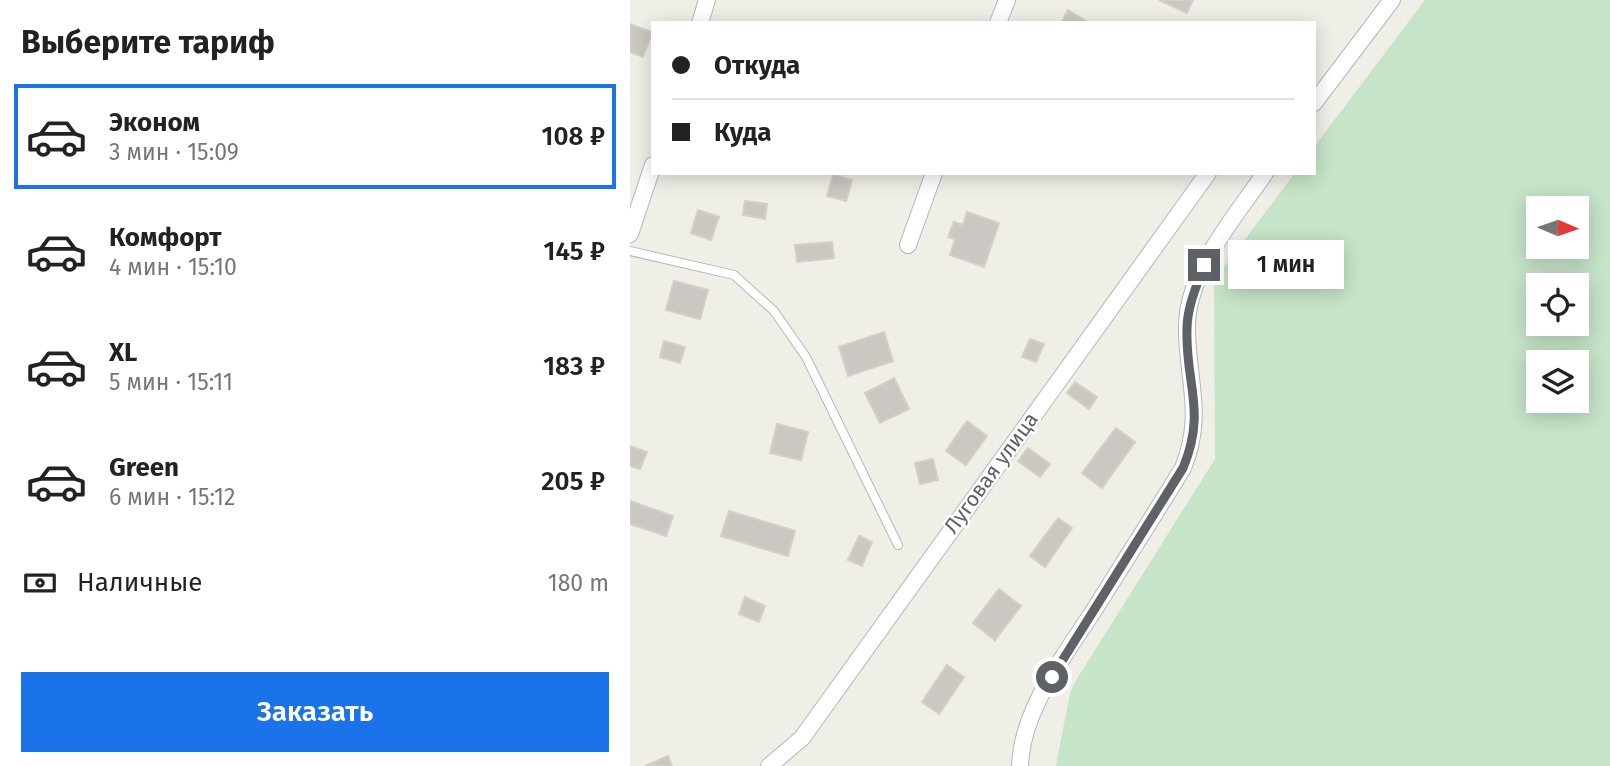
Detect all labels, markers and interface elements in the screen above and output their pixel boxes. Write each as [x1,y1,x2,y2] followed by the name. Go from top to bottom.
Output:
[21,23,275,61] text: Выберите тариф
[714,50,800,81] text: Откуда
[25,105,88,168] icon: car
[109,107,200,138] text: Эконом
[714,117,772,148] text: Куда
[542,121,605,152] text: 108 ₽
[109,138,239,166] text: 3 мин · 15:09
[1526,196,1589,259] north arrow
[1526,196,1589,413] map controls
[25,220,88,283] icon: car
[109,222,222,253] text: Комфорт
[544,236,605,267] text: 145 ₽
[1228,240,1344,290] callout: 1 мин
[1188,249,1220,281] route end
[1257,250,1315,278] text: 1 мин
[109,253,237,281] text: 4 мин · 15:10
[1526,273,1589,336] button: locate
[25,335,88,398] icon: car
[109,337,137,368] text: XL
[1526,350,1589,413] button: layers
[543,351,605,382] text: 183 ₽
[109,368,233,396] text: 5 мин · 15:11
[938,407,1044,539] street label: Луговая улица
[25,450,88,513] icon: car
[109,452,179,483] text: Green
[541,466,605,497] text: 205 ₽
[109,483,235,511] text: 6 мин · 15:12
[21,564,59,602] icon: cash
[77,567,202,598] text: Наличные
[548,569,609,597] text: 180 m
[1036,661,1068,693] route start
[21,672,609,752] button: Заказать

